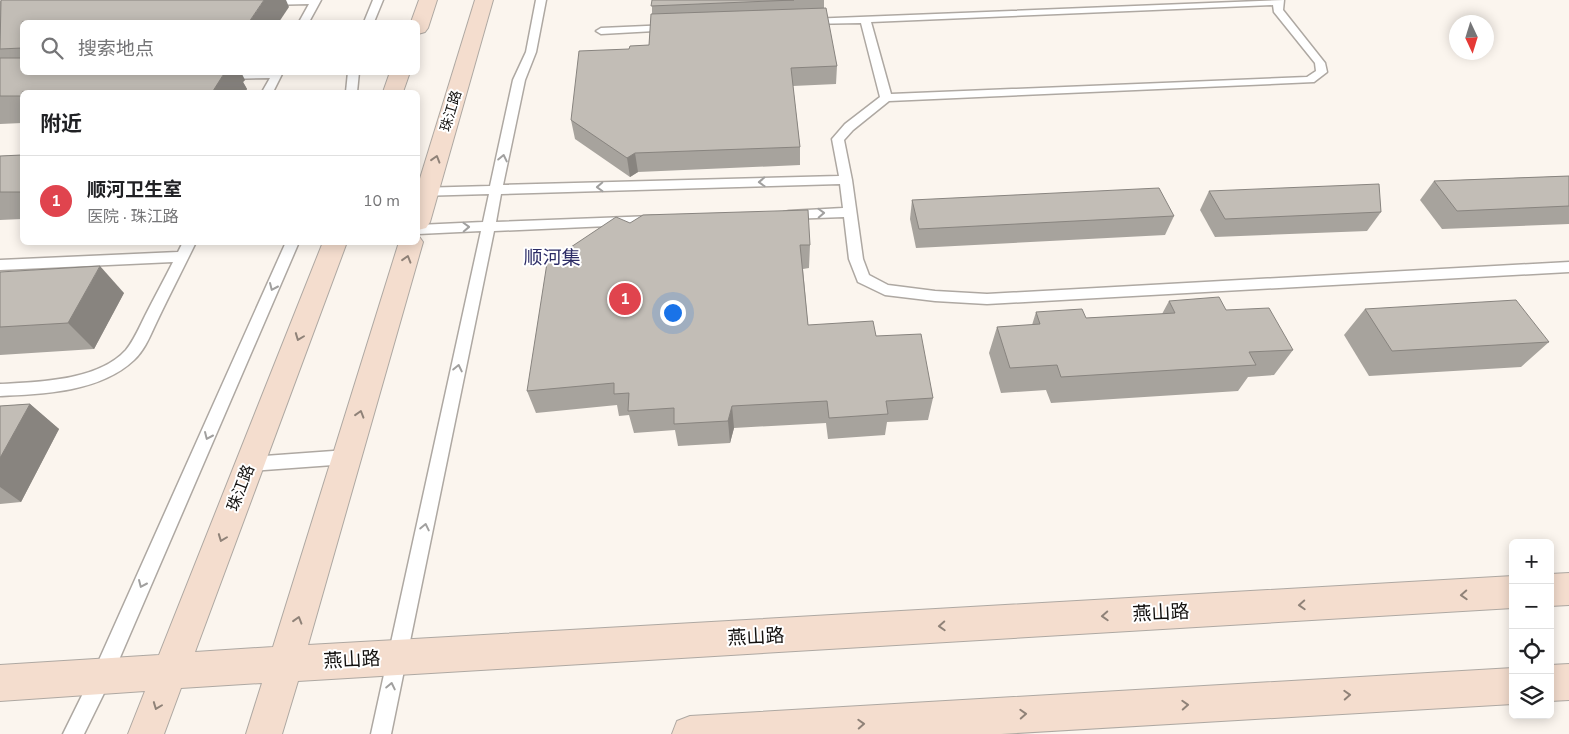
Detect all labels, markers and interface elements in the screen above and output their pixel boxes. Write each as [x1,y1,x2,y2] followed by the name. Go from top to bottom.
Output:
[1449,15,1494,60] north arrow
[20,20,420,75] search box
[38,34,66,62] icon: search
[78,36,154,62] text: 搜索地点
[436,88,466,134] street label: 珠江路
[40,110,82,138] text: 附近
[497,154,508,163] one-way arrow
[431,155,441,163] one-way arrow
[87,177,182,203] text: 顺河卫生室
[758,177,766,187] one-way arrow
[595,181,603,192] one-way arrow
[51,190,61,212] text: 1
[363,190,400,212] text: 10 m
[87,206,179,228] text: 医院 · 珠江路
[817,208,825,219] one-way arrow
[462,222,470,233] one-way arrow
[523,245,581,271] district label: 顺河集
[401,255,411,263] one-way arrow
[609,280,641,318] pin: 1
[269,282,280,291] one-way arrow
[660,300,686,326] your location
[295,332,305,341] one-way arrow
[452,364,463,373] one-way arrow
[354,411,364,419] one-way arrow
[203,431,214,440] one-way arrow
[222,462,260,514] street label: 珠江路
[419,523,430,532] one-way arrow
[217,533,228,542] one-way arrow
[1509,539,1554,719] map controls
[1509,539,1554,584] button: +
[138,579,149,588] one-way arrow
[1509,584,1554,629] button: −
[1460,590,1468,601] one-way arrow
[1132,599,1190,627] street label: 燕山路
[1298,599,1306,610] one-way arrow
[1100,611,1108,622] one-way arrow
[293,617,303,625] one-way arrow
[938,620,946,631] one-way arrow
[727,623,785,651] street label: 燕山路
[1509,629,1554,674] button: locate
[323,646,381,674] street label: 燕山路
[1509,674,1554,719] button: layers
[385,682,396,691] one-way arrow
[1344,690,1352,701] one-way arrow
[1181,699,1189,710] one-way arrow
[153,701,163,710] one-way arrow
[1019,709,1027,720] one-way arrow
[857,719,865,730] one-way arrow

